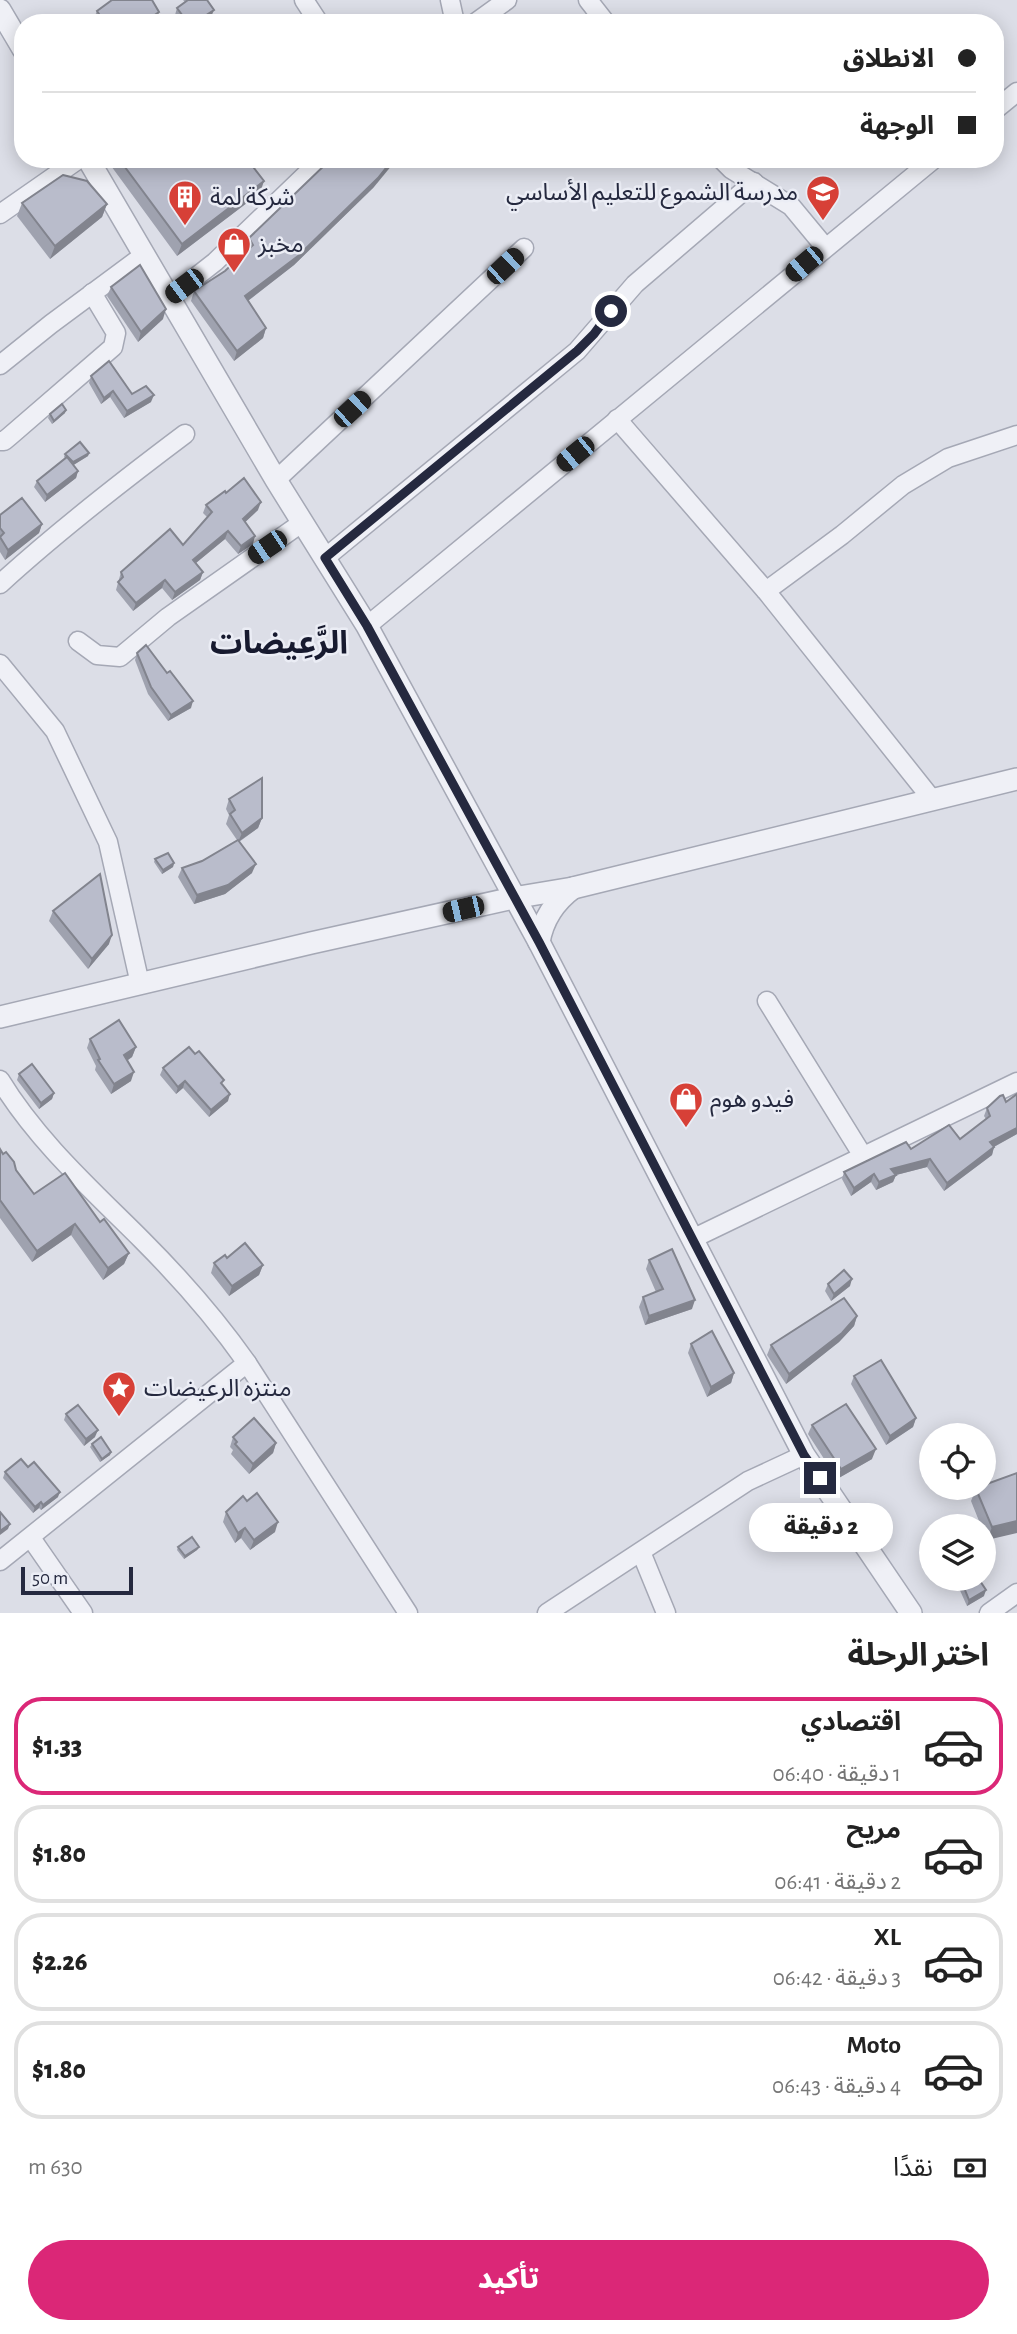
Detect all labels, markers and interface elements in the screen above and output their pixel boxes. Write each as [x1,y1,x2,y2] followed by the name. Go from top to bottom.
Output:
[843,46,934,72] text: الانطلاق
[860,113,934,139] text: الوجهة
[804,173,842,222] school or university icon: مدرسة الشموع للتعليم الأساسي
[166,178,204,227] building icon: شركة لمة
[506,178,798,211] place label: مدرسة الشموع للتعليم الأساسي
[210,186,295,211] place label: شركة لمة
[215,225,253,274] shop icon: مخبز
[257,233,304,258] place label: مخبز
[782,242,827,286] car
[483,244,528,288] car
[161,265,208,307] car
[595,295,627,327] route start
[330,387,375,431] car
[553,433,598,475] car
[244,527,291,567] car
[210,624,348,661] district label: الرَّعِيضات
[441,894,486,924] car
[667,1080,705,1129] shop icon: فيدو هوم
[710,1088,794,1117] place label: فيدو هوم
[100,1369,138,1418] place icon: منتزه الرعيضات
[144,1377,291,1402] place label: منتزه الرعيضات
[919,1423,996,1591] map controls
[919,1423,996,1500] button: locate
[804,1462,836,1494] route end
[748,1502,892,1552] callout: 2 دقيقة
[919,1514,996,1591] button: layers
[784,1516,858,1539] text: 2 دقيقة
[21,1564,133,1596] scale bar
[32,1569,68,1588] text: 50 m
[848,1639,989,1671] text: اختر الرحلة
[801,1709,901,1735] text: اقتصادي
[922,1715,985,1778] icon: car
[32,1733,82,1759] text: $1.33
[773,1763,901,1786] text: 1 دقيقة · 06:40
[846,1817,901,1843] text: مريح
[922,1823,985,1886] icon: car
[32,1841,86,1867] text: $1.80
[774,1871,901,1894] text: 2 دقيقة · 06:41
[874,1924,901,1950] text: XL
[922,1931,985,1994] icon: car
[32,1949,87,1975] text: $2.26
[773,1967,901,1990] text: 3 دقيقة · 06:42
[846,2032,901,2058] text: Moto
[922,2039,985,2102] icon: car
[32,2057,86,2083] text: $1.80
[772,2075,901,2098] text: 4 دقيقة · 06:43
[951,2149,989,2187] icon: cash
[893,2155,933,2181] text: نقدًا
[28,2156,83,2179] text: 630 m
[28,2240,989,2320] button: تأكيد

